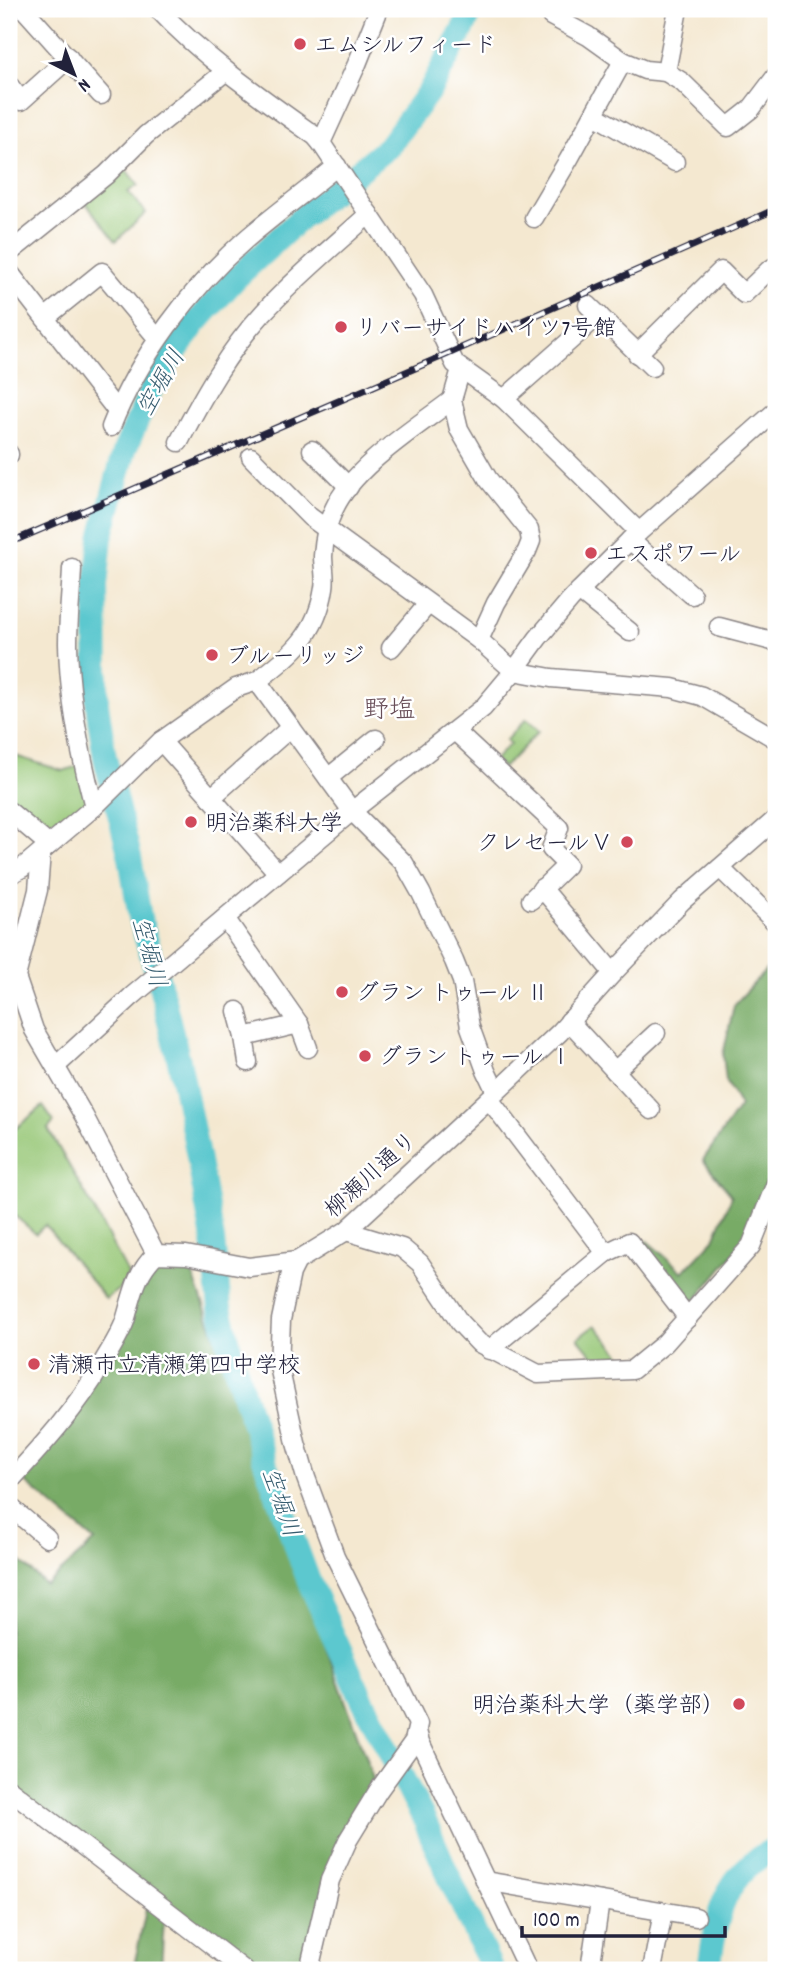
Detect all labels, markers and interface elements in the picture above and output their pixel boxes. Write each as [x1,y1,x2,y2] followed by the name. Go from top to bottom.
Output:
[314,31,497,64] place label: エムシルフィード
[292,36,308,52] marker: エムシルフィード
[38,38,108,108] north arrow
[71,71,96,97] text: N
[355,314,616,347] place label: リバーサイドハイツ7号館
[333,319,349,335] marker: リバーサイドハイツ7号館
[130,344,195,423] water label: 空堀川
[605,540,742,573] place label: エスポワール
[583,545,599,561] marker: エスポワール
[226,642,364,675] place label: ブルーリッジ
[204,647,220,663] marker: ブルーリッジ
[363,693,415,730] district label: 野塩
[205,809,343,842] place label: 明治薬科大学
[183,814,199,830] marker: 明治薬科大学
[476,829,613,862] place label: クレセールⅤ
[619,834,635,850] marker: クレセールⅤ
[121,914,173,992] water label: 空堀川
[356,979,549,1012] place label: グラン トゥール Ⅱ
[334,984,350,1000] marker: グラン トゥール Ⅱ
[379,1043,572,1076] place label: グラン トゥール Ⅰ
[357,1048,373,1064] marker: グラン トゥール Ⅰ
[319,1126,426,1227] street label: 柳瀬川通り
[48,1351,301,1384] place label: 清瀬市立清瀬第四中学校
[26,1356,42,1372] marker: 清瀬市立清瀬第四中学校
[251,1463,307,1543] water label: 空堀川
[472,1691,725,1724] place label: 明治薬科大学（薬学部）
[731,1696,747,1712] marker: 明治薬科大学（薬学部）
[522,1895,726,1939] scale bar
[533,1907,580,1937] text: 100 m

